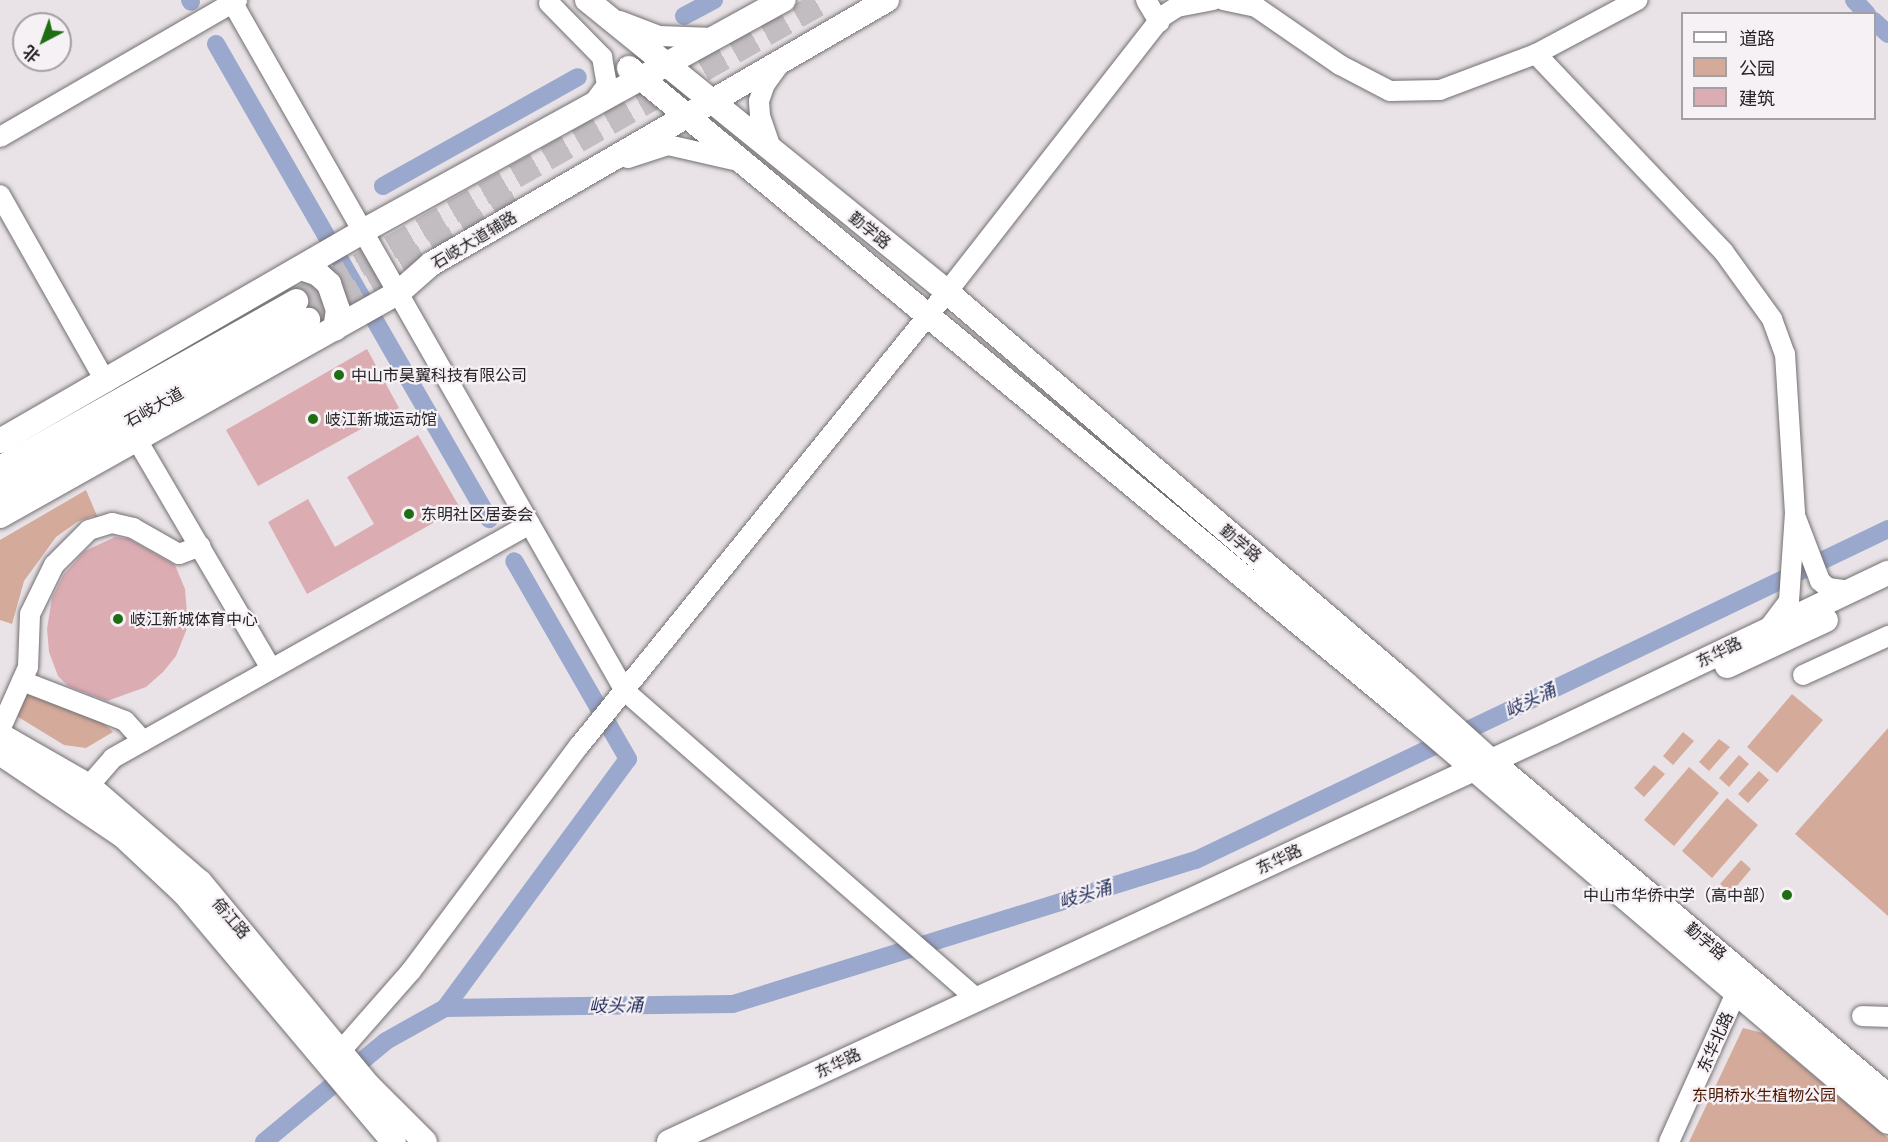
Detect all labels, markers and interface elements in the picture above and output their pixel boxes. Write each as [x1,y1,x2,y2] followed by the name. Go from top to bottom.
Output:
[12,12,72,72] north arrow
[1681,12,1876,120] legend
[1739,26,1775,50] text: 道路
[18,41,45,68] text: 北
[1739,56,1775,80] text: 公园
[1739,86,1775,110] text: 建筑
[428,207,520,273] street label: 石岐大道辅路
[845,207,895,253] street label: 勤学路
[351,365,527,385] place label: 中山市昊翼科技有限公司
[332,368,346,382] marker: 中山市昊翼科技有限公司
[121,383,187,431] street label: 石岐大道
[325,409,437,429] place label: 岐江新城运动馆
[306,412,320,426] marker: 岐江新城运动馆
[421,504,533,524] place label: 东明社区居委会
[402,507,416,521] marker: 东明社区居委会
[1216,520,1266,566] street label: 勤学路
[130,609,258,629] place label: 岐江新城体育中心
[111,612,125,626] marker: 岐江新城体育中心
[1693,633,1745,671] street label: 东华路
[1501,678,1559,722] water label: 岐头涌
[1253,840,1305,878] street label: 东华路
[1056,876,1114,912] water label: 岐头涌
[1583,885,1775,905] place label: 中山市华侨中学（高中部）
[1780,888,1794,902] marker: 中山市华侨中学（高中部）
[208,894,254,942] street label: 倚江路
[1681,918,1731,964] street label: 勤学路
[589,994,643,1016] water label: 岐头涌
[1693,1009,1737,1075] street label: 东华北路
[812,1044,864,1082] street label: 东华路
[1692,1085,1836,1105] park label: 东明桥水生植物公园

